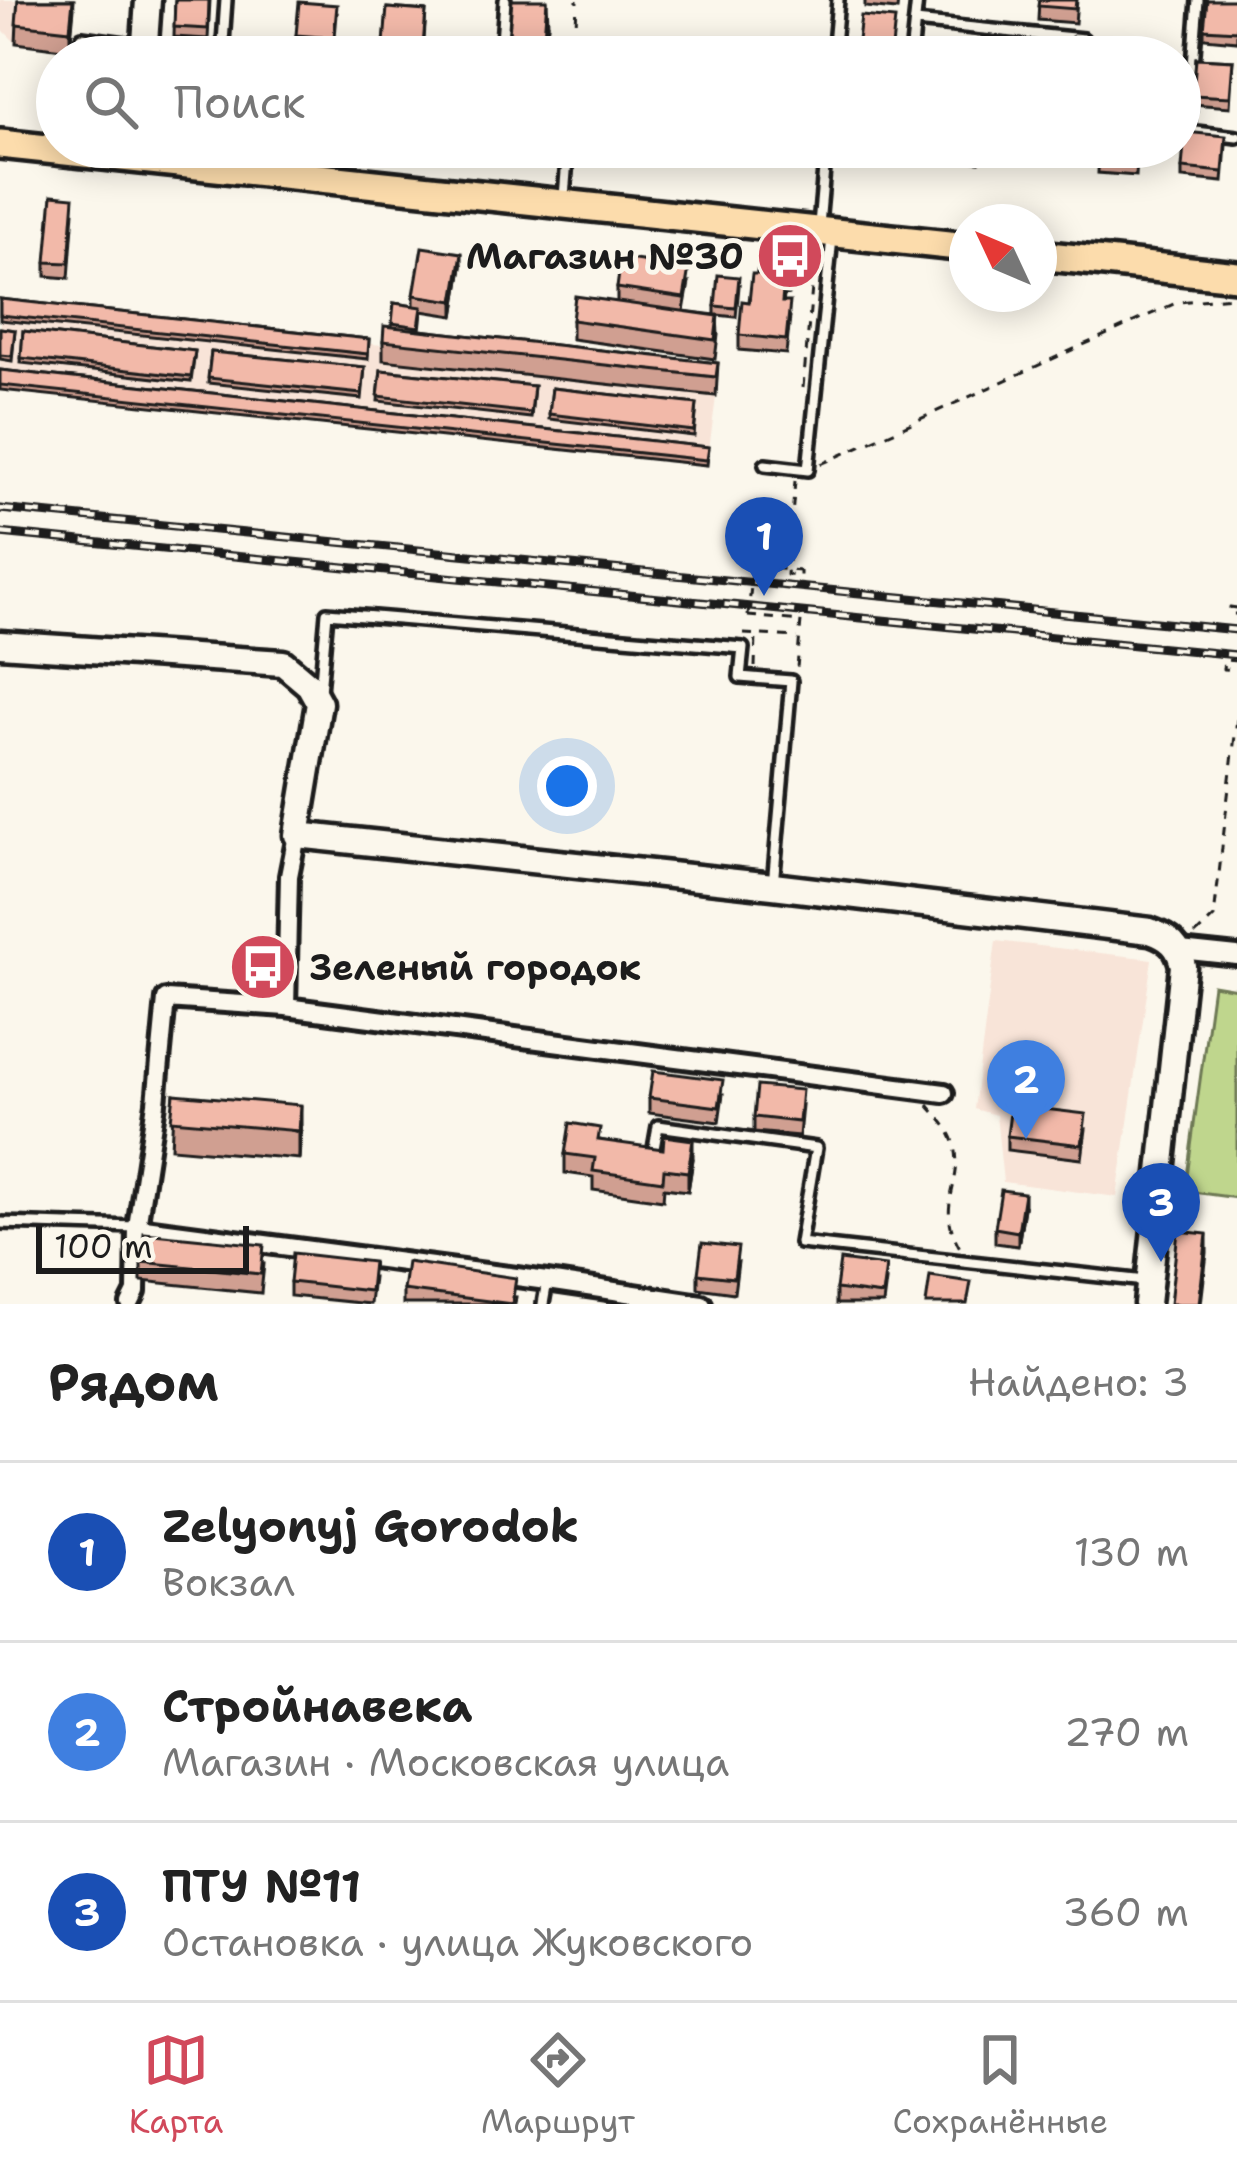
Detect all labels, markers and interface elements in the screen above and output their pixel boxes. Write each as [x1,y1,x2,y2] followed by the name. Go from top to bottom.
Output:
[36,36,1201,168] search box
[78,69,144,135] icon: search
[174,72,305,132] text: Поиск
[949,204,1057,312] north arrow
[755,221,825,291] bus stop icon: Магазин №30
[466,232,744,281] place label: Магазин №30
[725,497,803,596] pin: 1
[537,756,597,816] your location
[228,932,298,1002] bus stop icon: Зеленый городок
[310,943,641,992] place label: Зеленый городок
[987,1040,1065,1139] pin: 2
[1122,1163,1200,1262] pin: 3
[36,1220,249,1273] scale bar
[54,1224,153,1269] text: 100 m
[48,1348,219,1416] text: Рядом
[968,1356,1189,1408] text: Найдено: 3
[162,1496,579,1556] text: Zelyonyj Gorodok
[78,1526,96,1578] text: 1
[1074,1526,1189,1578] text: 130 m
[162,1556,295,1608] text: Вокзал
[162,1676,473,1736] text: Стройнавека
[73,1706,101,1758] text: 2
[1064,1706,1189,1758] text: 270 m
[162,1736,729,1788] text: Магазин · Московская улица
[162,1856,361,1916] text: ПТУ №11
[73,1886,101,1938] text: 3
[1062,1886,1189,1938] text: 360 m
[162,1916,753,1968] text: Остановка · улица Жуковского
[129,2027,223,2144] tab: Карта
[481,2027,635,2144] tab: Маршрут
[893,2027,1108,2144] tab: Сохранённые

